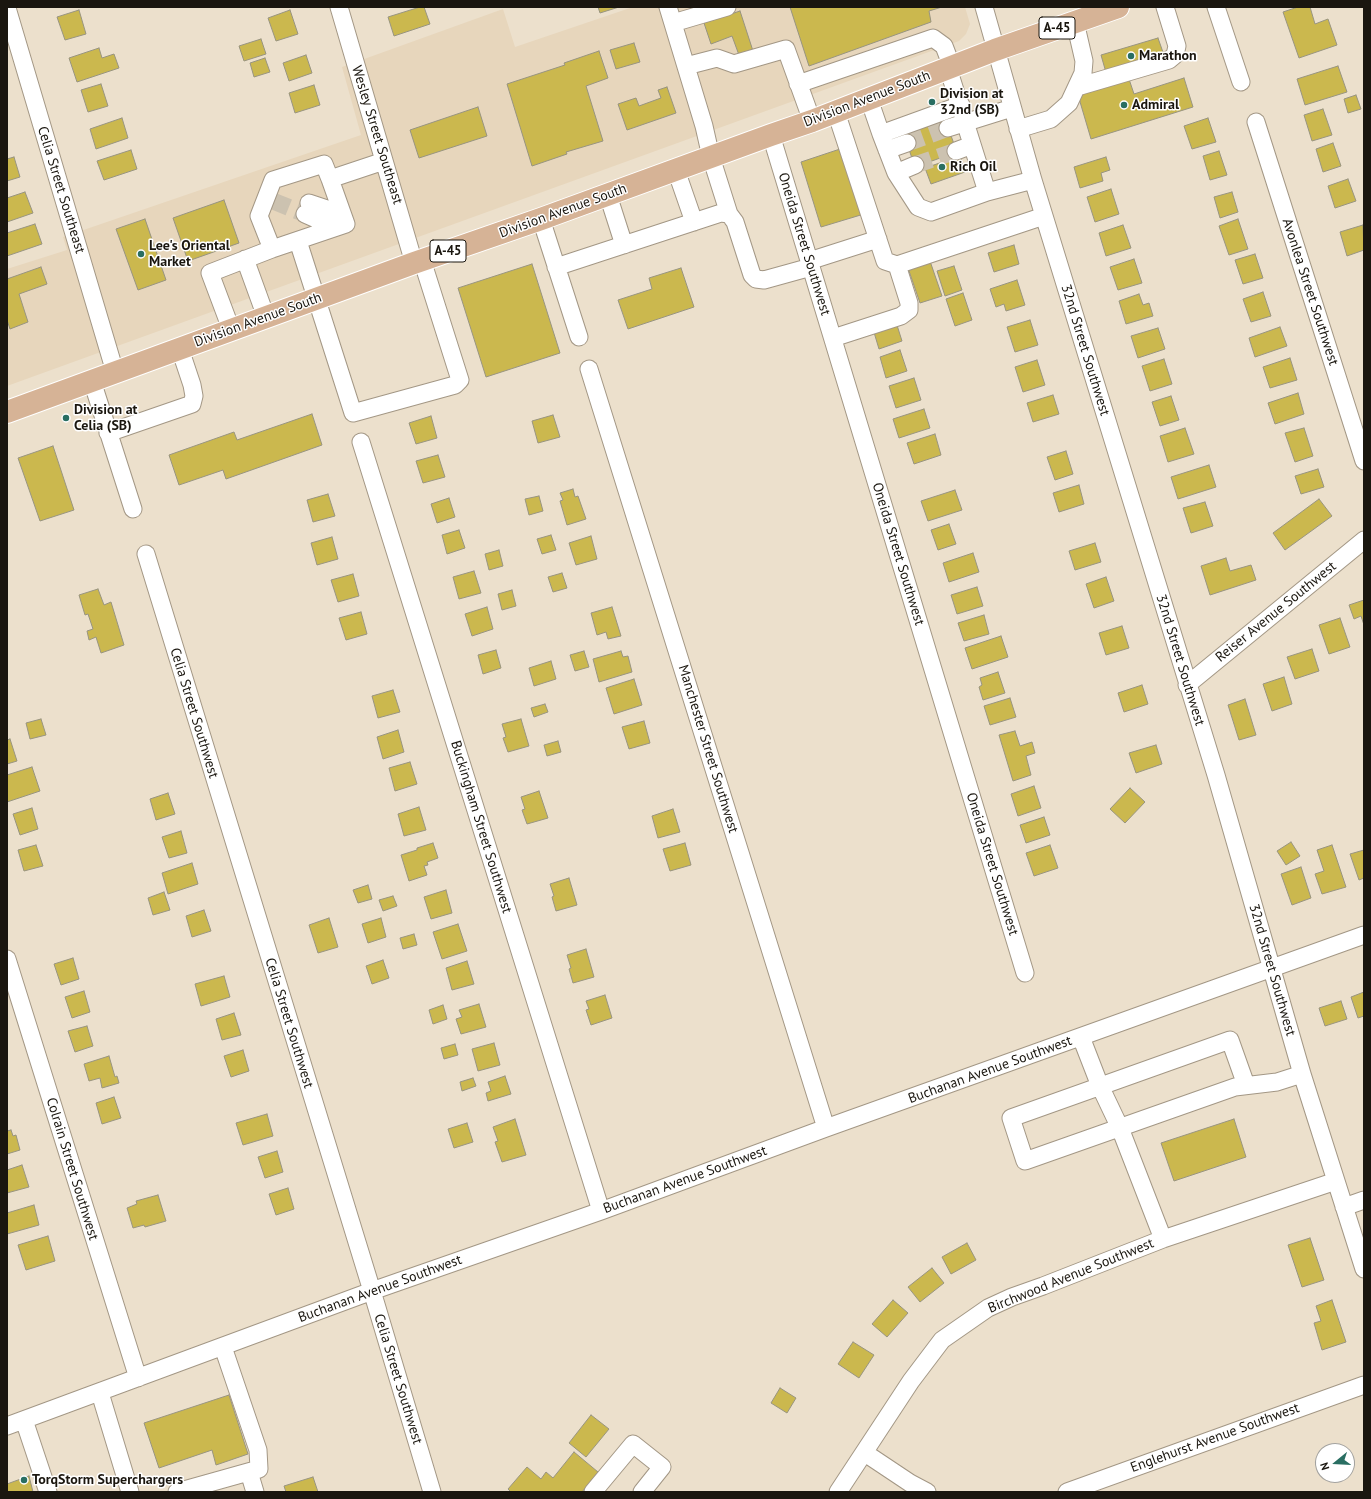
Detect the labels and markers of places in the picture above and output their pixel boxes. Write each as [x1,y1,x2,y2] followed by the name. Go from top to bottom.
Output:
[1139,48,1197,64] place label: Marathon
[1126,51,1136,61] marker: Marathon
[940,86,1003,118] place label: Division at 32nd (SB)
[927,97,937,107] marker: Division at 32nd (SB)
[1132,97,1179,113] place label: Admiral
[1119,100,1129,110] marker: Admiral
[950,159,997,175] place label: Rich Oil
[937,162,947,172] marker: Rich Oil
[149,238,230,270] place label: Lee's Oriental Market
[136,249,146,259] marker: Lee's Oriental Market
[74,402,137,434] place label: Division at Celia (SB)
[61,413,71,423] marker: Division at Celia (SB)
[32,1472,183,1488] place label: TorqStorm Superchargers
[19,1475,29,1485] marker: TorqStorm Superchargers

